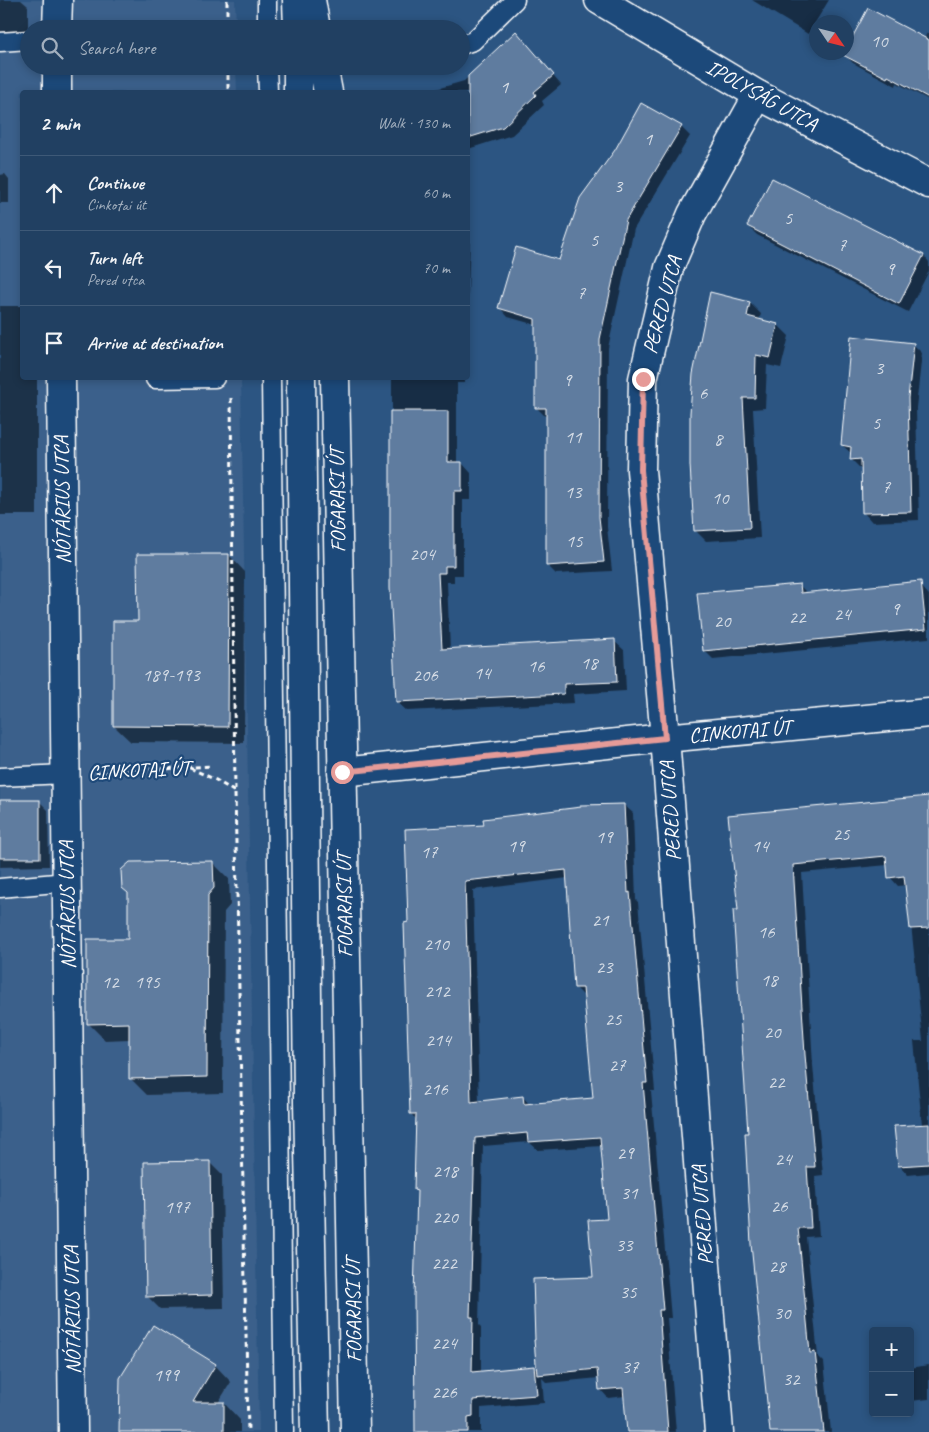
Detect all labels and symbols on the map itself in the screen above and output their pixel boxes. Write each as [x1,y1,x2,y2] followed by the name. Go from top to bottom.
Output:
[809,15,854,60] north arrow
[870,29,889,53] house number: 10
[702,54,823,137] street label: IPOLYSÁG UTCA
[500,75,510,99] house number: 1
[644,127,654,151] house number: 1
[614,174,624,198] house number: 3
[784,206,794,230] house number: 5
[590,228,600,252] house number: 5
[838,233,848,257] house number: 7
[636,252,688,357] street label: PERED UTCA
[886,257,896,281] house number: 9
[577,281,587,305] house number: 7
[875,356,885,380] house number: 3
[563,368,573,392] house number: 9
[632,368,655,391] route end
[699,381,709,405] house number: 6
[872,411,882,435] house number: 5
[564,425,583,449] house number: 11
[714,427,725,451] house number: 8
[48,434,76,564] street label: NÓTÁRIUS UTCA
[323,443,351,553] street label: FOGARASI ÚT
[882,475,892,499] house number: 7
[564,480,583,504] house number: 13
[711,486,730,510] house number: 10
[565,529,584,553] house number: 15
[409,542,437,566] house number: 204
[891,597,901,621] house number: 9
[833,602,853,626] house number: 24
[788,605,807,629] house number: 22
[713,609,732,633] house number: 20
[580,651,600,675] house number: 18
[527,654,546,678] house number: 16
[473,661,493,685] house number: 14
[142,663,201,687] house number: 189-193
[412,663,439,687] house number: 206
[688,713,797,748] street label: CINKOTAI ÚT
[87,754,195,786] street label: CINKOTAI ÚT
[653,759,686,862] street label: PERED UTCA
[331,761,354,784] route start
[832,822,851,846] house number: 25
[595,825,614,849] house number: 19
[507,834,526,858] house number: 19
[751,834,771,858] house number: 14
[53,839,81,969] street label: NÓTÁRIUS UTCA
[420,840,439,864] house number: 17
[330,848,358,958] street label: FOGARASI ÚT
[591,908,610,932] house number: 21
[757,920,776,944] house number: 16
[423,932,450,956] house number: 210
[595,955,614,979] house number: 23
[760,968,780,992] house number: 18
[101,970,120,994] house number: 12
[134,970,161,994] house number: 195
[424,979,451,1003] house number: 212
[604,1007,623,1031] house number: 25
[763,1020,782,1044] house number: 20
[425,1028,453,1052] house number: 214
[608,1053,627,1077] house number: 27
[767,1070,786,1094] house number: 22
[422,1077,449,1101] house number: 216
[616,1141,635,1165] house number: 29
[774,1147,794,1171] house number: 24
[432,1159,460,1183] house number: 218
[685,1163,718,1266] street label: PERED UTCA
[620,1181,639,1205] house number: 31
[770,1194,789,1218] house number: 26
[164,1195,191,1219] house number: 197
[432,1205,459,1229] house number: 220
[615,1233,634,1257] house number: 33
[58,1244,86,1374] street label: NÓTÁRIUS UTCA
[431,1251,458,1275] house number: 222
[339,1253,367,1363] street label: FOGARASI ÚT
[768,1254,788,1278] house number: 28
[619,1280,638,1304] house number: 35
[773,1301,792,1325] house number: 30
[431,1331,459,1355] house number: 224
[621,1355,640,1379] house number: 37
[153,1363,180,1387] house number: 199
[782,1367,801,1391] house number: 32
[431,1380,458,1404] house number: 226

